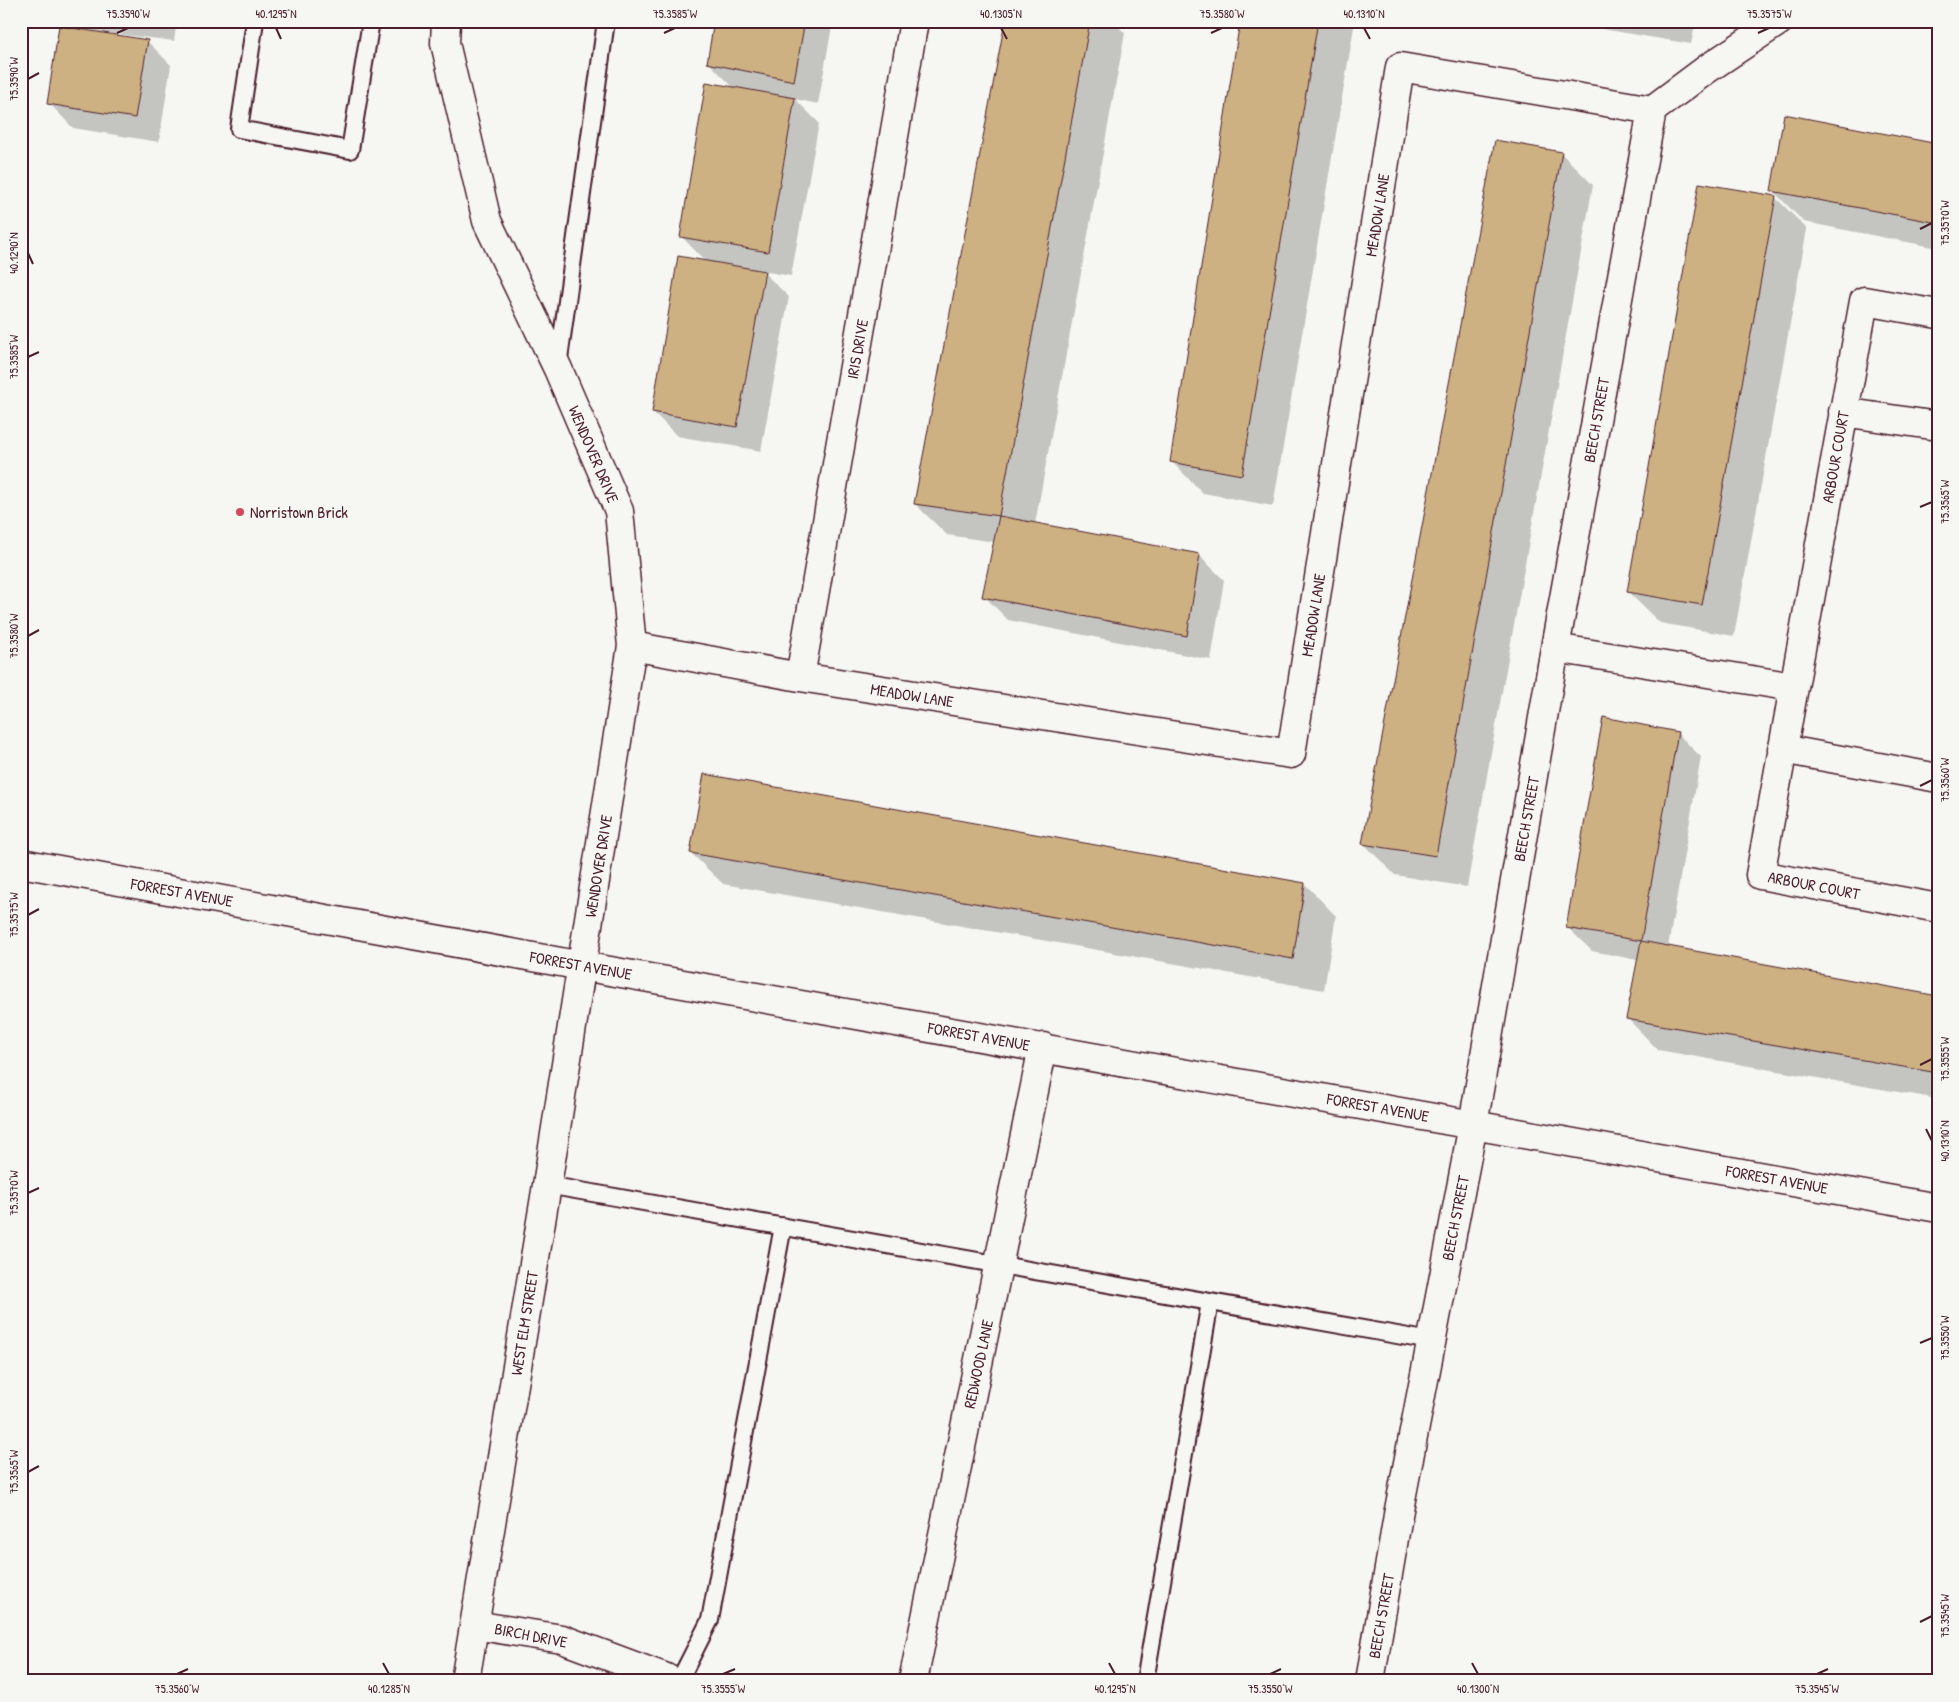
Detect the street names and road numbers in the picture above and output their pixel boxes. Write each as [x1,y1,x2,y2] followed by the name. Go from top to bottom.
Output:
[1360,172,1394,258] street label: MEADOW LANE
[841,317,873,381] street label: IRIS DRIVE
[1578,375,1614,464] street label: BEECH STREET
[564,402,624,506] street label: WENDOVER DRIVE
[1816,409,1854,505] street label: ARBOUR COURT
[1296,572,1330,658] street label: MEADOW LANE
[869,678,955,712] street label: MEADOW LANE
[1508,774,1544,863] street label: BEECH STREET
[579,813,617,919] street label: WENDOVER DRIVE
[1766,865,1862,905] street label: ARBOUR COURT
[128,872,235,912] street label: FORREST AVENUE
[527,945,634,985] street label: FORREST AVENUE
[925,1016,1032,1056] street label: FORREST AVENUE
[1324,1087,1431,1127] street label: FORREST AVENUE
[1723,1159,1830,1199] street label: FORREST AVENUE
[1436,1173,1474,1262] street label: BEECH STREET
[505,1269,543,1377] street label: WEST ELM STREET
[958,1318,998,1410] street label: REDWOOD LANE
[1363,1571,1399,1660] street label: BEECH STREET
[493,1617,569,1653] street label: BIRCH DRIVE

